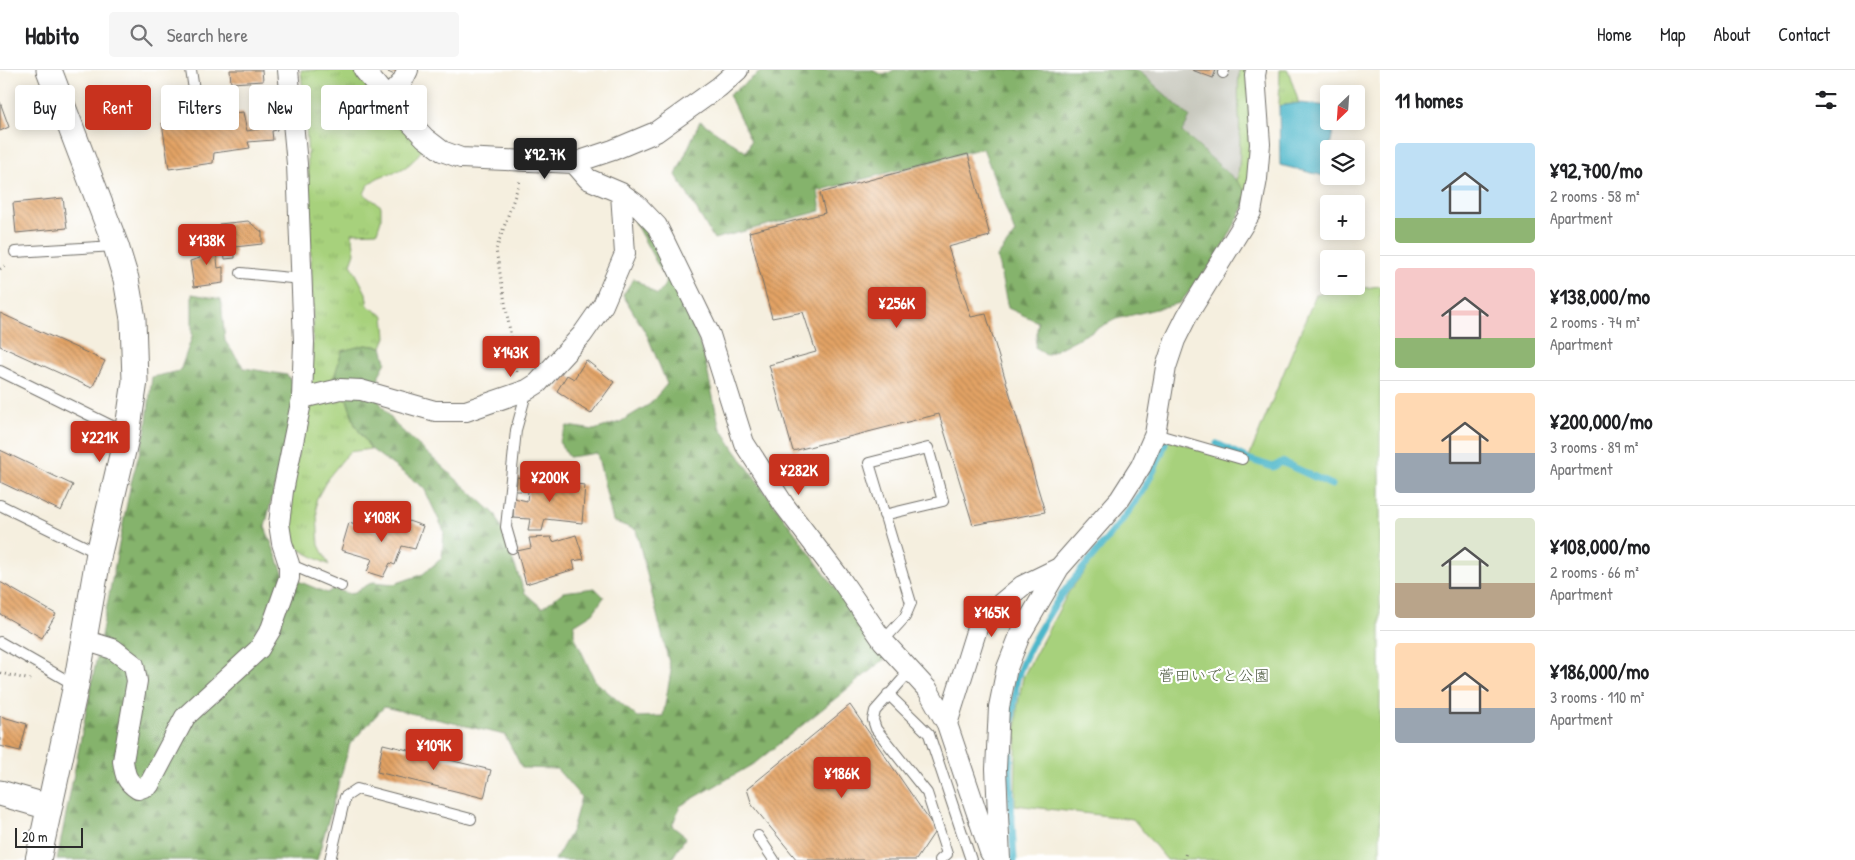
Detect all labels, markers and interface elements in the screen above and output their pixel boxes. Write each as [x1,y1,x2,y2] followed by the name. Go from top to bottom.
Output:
[109,12,459,57] search box
[25,19,79,51] text: Habito
[127,21,155,49] icon: search
[167,22,248,48] text: Search here
[1597,22,1632,47] text: Home
[1660,22,1685,47] text: Map
[1713,22,1750,47] text: About
[1778,22,1830,47] text: Contact
[15,85,75,130] chip: Buy
[85,85,151,130] chip: Rent
[161,85,239,130] chip: Filters
[249,85,311,130] chip: New
[321,85,427,130] chip: Apartment
[1320,85,1365,130] north arrow
[1320,85,1365,295] map controls
[1395,86,1463,115] text: 11 homes
[1812,86,1840,114] icon: filters
[504,138,586,180] pin: ¥92.7K
[1320,140,1365,185] button: layers
[525,143,565,165] text: ¥92.7K
[1550,156,1642,185] text: ¥92,700/mo
[1435,163,1495,223] icon: home
[1550,185,1640,207] text: 2 rooms · 58 m²
[1320,195,1365,240] button: +
[1550,207,1613,229] text: Apartment
[172,224,242,266] pin: ¥138K
[189,229,225,251] text: ¥138K
[1320,250,1365,295] button: −
[1550,282,1650,311] text: ¥138,000/mo
[862,286,932,329] pin: ¥256K
[1435,288,1495,348] icon: home
[879,292,915,314] text: ¥256K
[1550,311,1640,333] text: 2 rooms · 74 m²
[1550,333,1613,355] text: Apartment
[476,336,546,378] pin: ¥143K
[494,341,528,363] text: ¥143K
[1550,407,1652,436] text: ¥200,000/mo
[1435,413,1495,473] icon: home
[65,420,135,463] pin: ¥221K
[82,426,118,448] text: ¥221K
[1550,436,1639,458] text: 3 rooms · 89 m²
[764,454,834,496] pin: ¥282K
[1550,458,1613,480] text: Apartment
[780,459,818,481] text: ¥282K
[515,460,585,503] pin: ¥200K
[531,466,569,488] text: ¥200K
[347,500,417,543] pin: ¥108K
[364,506,400,528] text: ¥108K
[1550,532,1650,561] text: ¥108,000/mo
[1435,538,1495,598] icon: home
[1550,561,1639,583] text: 2 rooms · 66 m²
[1550,583,1613,605] text: Apartment
[957,596,1027,638] pin: ¥165K
[975,601,1009,623] text: ¥165K
[1550,657,1649,686] text: ¥186,000/mo
[1435,663,1495,723] icon: home
[1158,664,1270,686] park label: 菅田いでと公園
[1550,686,1645,708] text: 3 rooms · 110 m²
[1550,708,1613,730] text: Apartment
[399,728,469,771] pin: ¥109K
[417,734,451,756] text: ¥109K
[807,756,877,799] pin: ¥186K
[825,762,859,784] text: ¥186K
[15,825,82,848] scale bar
[22,827,48,846] text: 20 m

